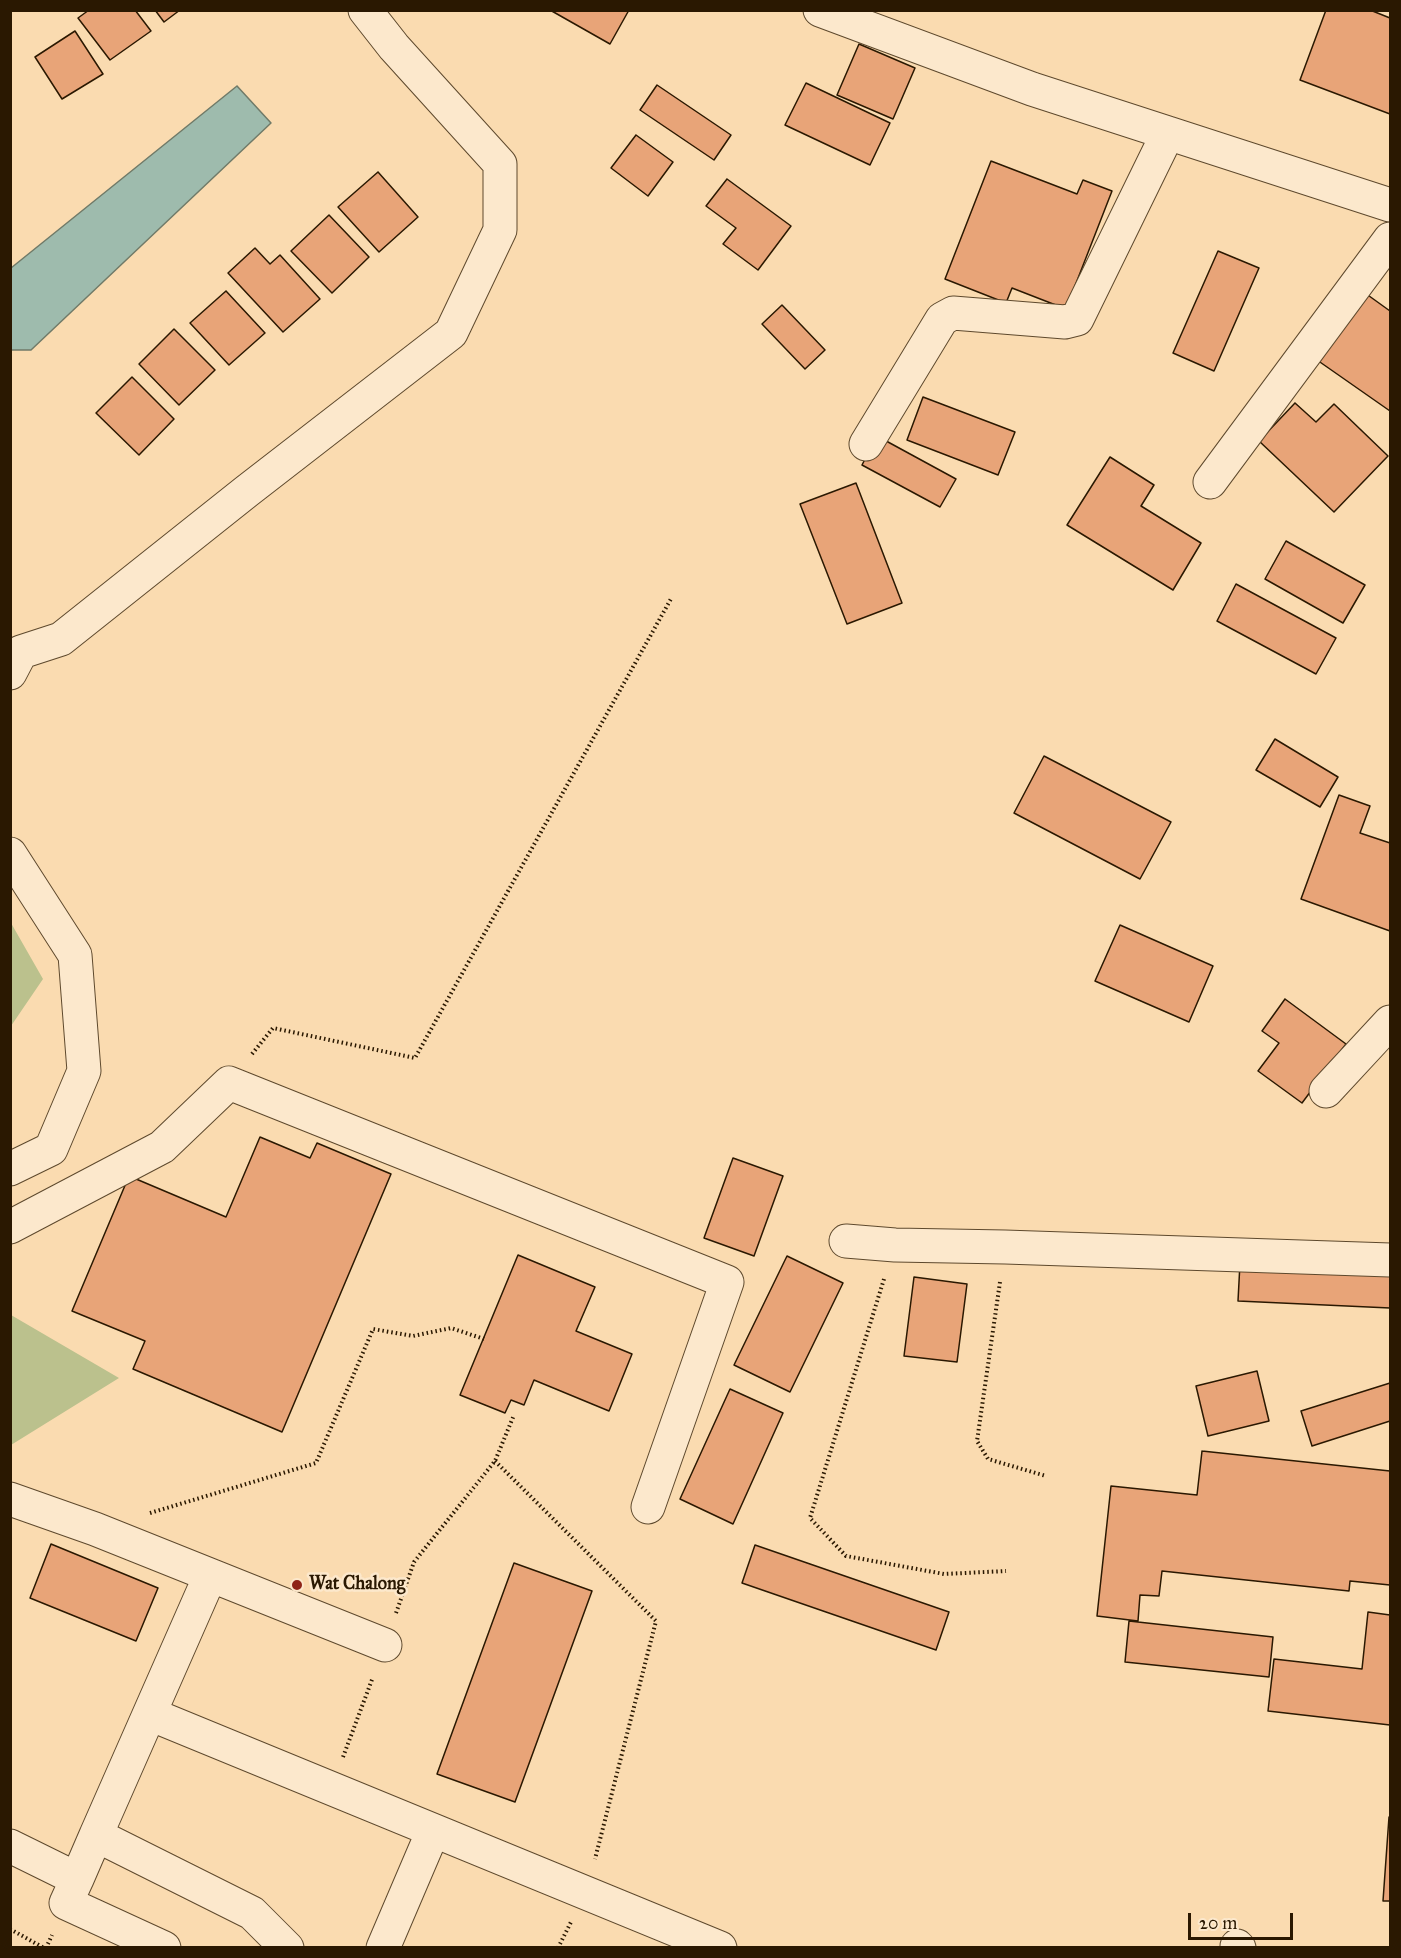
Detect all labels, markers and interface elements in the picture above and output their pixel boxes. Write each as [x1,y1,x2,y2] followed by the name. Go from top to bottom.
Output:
[309,1574,405,1596] place label: Wat Chalong
[290,1578,304,1592] marker: Wat Chalong
[1191,1901,1296,1939] scale bar
[1199,1912,1237,1934] text: 20 m

